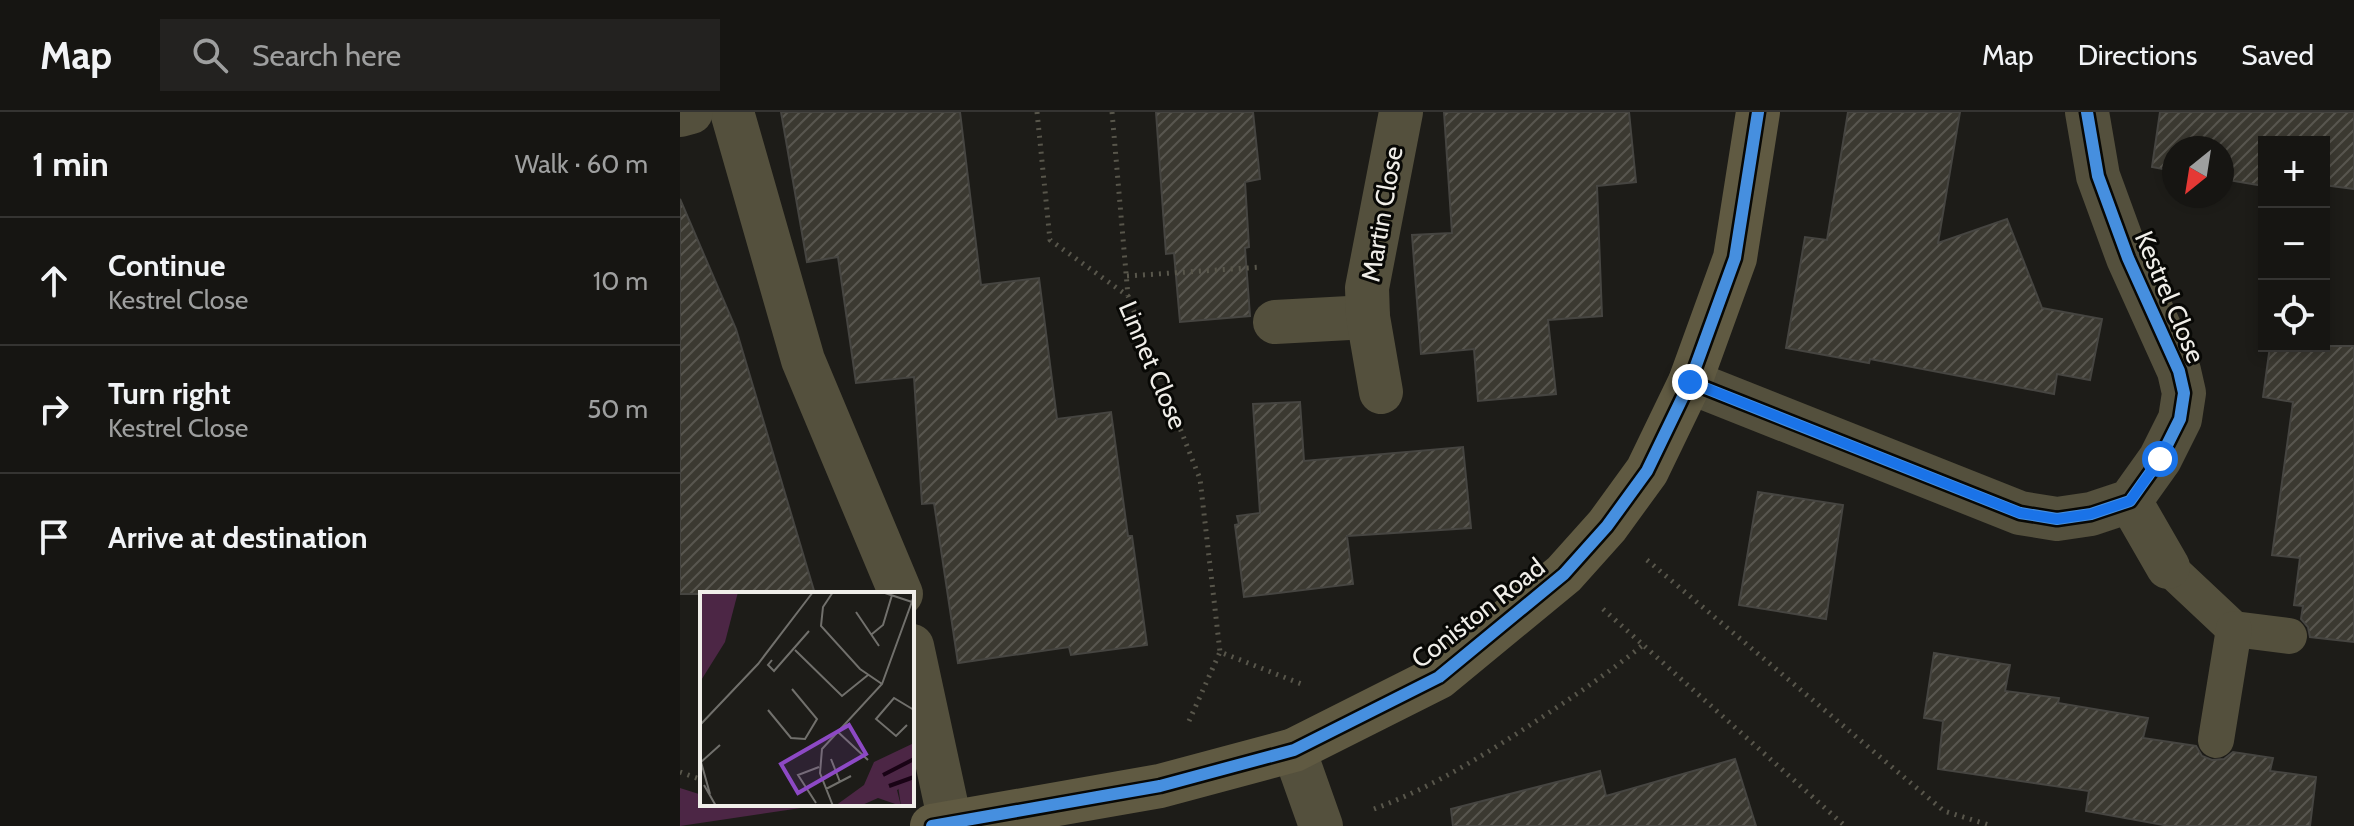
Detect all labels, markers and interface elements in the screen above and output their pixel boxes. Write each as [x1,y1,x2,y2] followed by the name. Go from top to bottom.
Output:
[160,19,720,91] search box
[40,32,112,79] text: Map
[188,33,232,77] icon: search
[252,37,401,74] text: Search here
[1982,38,2034,72] text: Map
[2078,38,2197,72] text: Directions
[2241,38,2314,72] text: Saved
[2162,136,2234,208] north arrow
[2258,136,2330,352] map controls
[2258,136,2330,208] button: +
[32,143,109,185] text: 1 min
[1354,144,1410,284] street label: Martin Close
[515,148,648,180] text: Walk · 60 m
[2258,208,2330,280] button: −
[2128,226,2212,368] street label: Kestrel Close
[108,247,225,284] text: Continue
[32,259,76,303] icon: ahead
[593,265,648,297] text: 10 m
[2258,280,2330,352] button: locate
[108,284,248,316] text: Kestrel Close
[1112,296,1194,434] street label: Linnet Close
[1672,364,1708,400] route end
[108,375,231,412] text: Turn right
[32,387,76,431] icon: right
[587,393,648,425] text: 50 m
[108,412,248,444] text: Kestrel Close
[2142,441,2178,477] route start
[32,515,76,559] icon: arrive
[108,519,368,556] text: Arrive at destination
[1405,551,1551,675] street label: Coniston Road
[700,592,914,806] inset map

